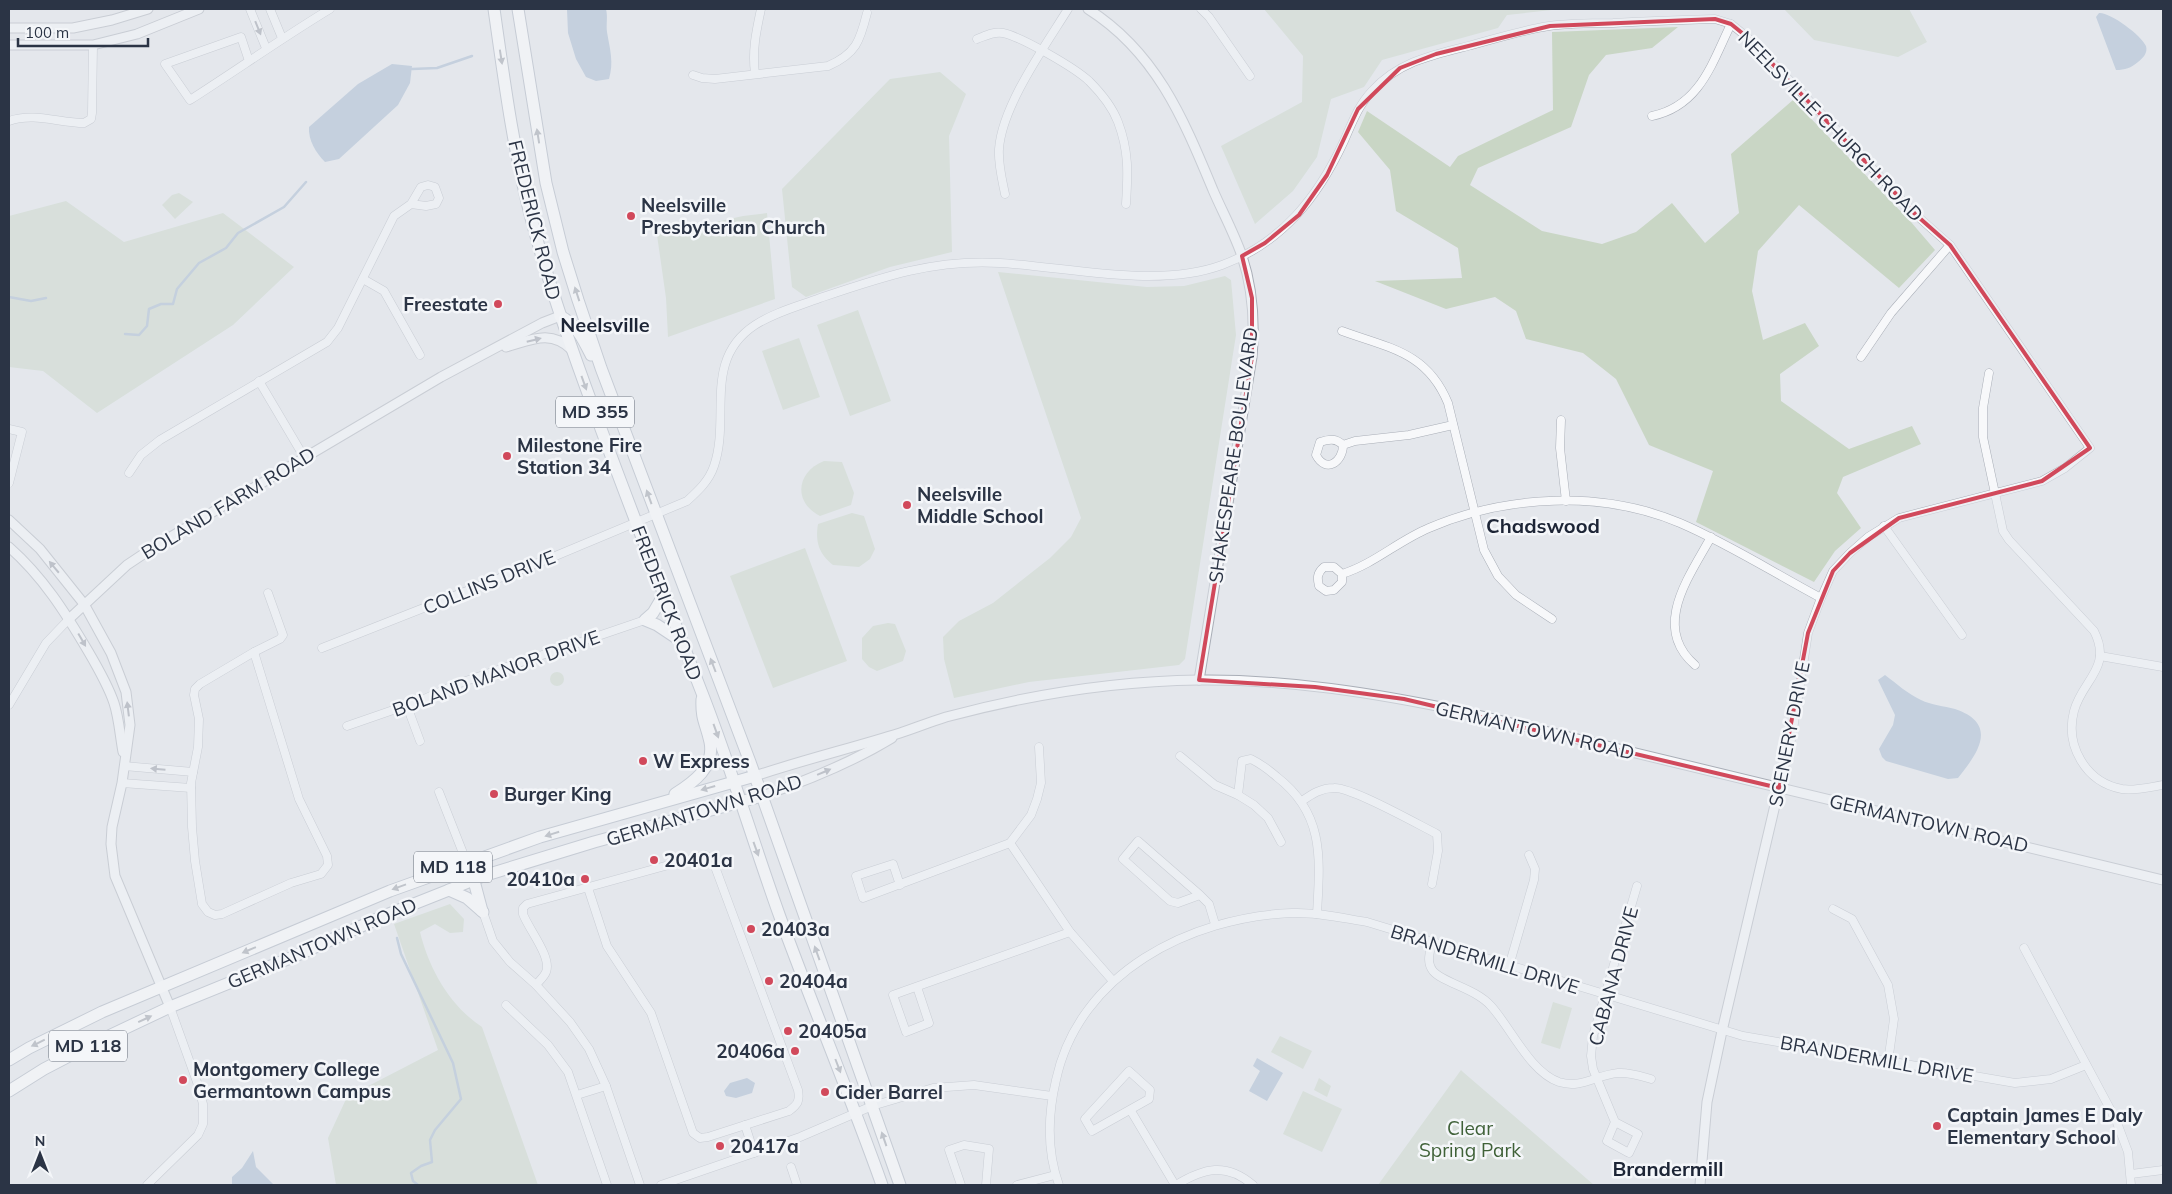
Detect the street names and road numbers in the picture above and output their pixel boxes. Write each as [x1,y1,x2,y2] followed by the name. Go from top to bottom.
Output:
[1734,26,1928,226] street label: NEELSVILLE CHURCH ROAD
[504,137,566,303] street label: FREDERICK ROAD
[1203,326,1263,584] street label: SHAKESPEARE BOULEVARD
[556,397,634,428] road number: MD 355
[137,442,319,564] street label: BOLAND FARM ROAD
[626,522,708,684] street label: FREDERICK ROAD
[419,545,559,619] street label: COLLINS DRIVE
[389,624,603,722] street label: BOLAND MANOR DRIVE
[1763,659,1815,809] street label: SCENERY DRIVE
[1433,695,1637,765] street label: GERMANTOWN ROAD
[603,769,805,851] street label: GERMANTOWN ROAD
[1827,788,2031,858] street label: GERMANTOWN ROAD
[414,852,492,882] road number: MD 118
[224,892,420,994] street label: GERMANTOWN ROAD
[1583,904,1643,1048] street label: CABANA DRIVE
[1388,919,1582,999] street label: BRANDERMILL DRIVE
[49,1030,127,1062] road number: MD 118
[1778,1030,1976,1088] street label: BRANDERMILL DRIVE

